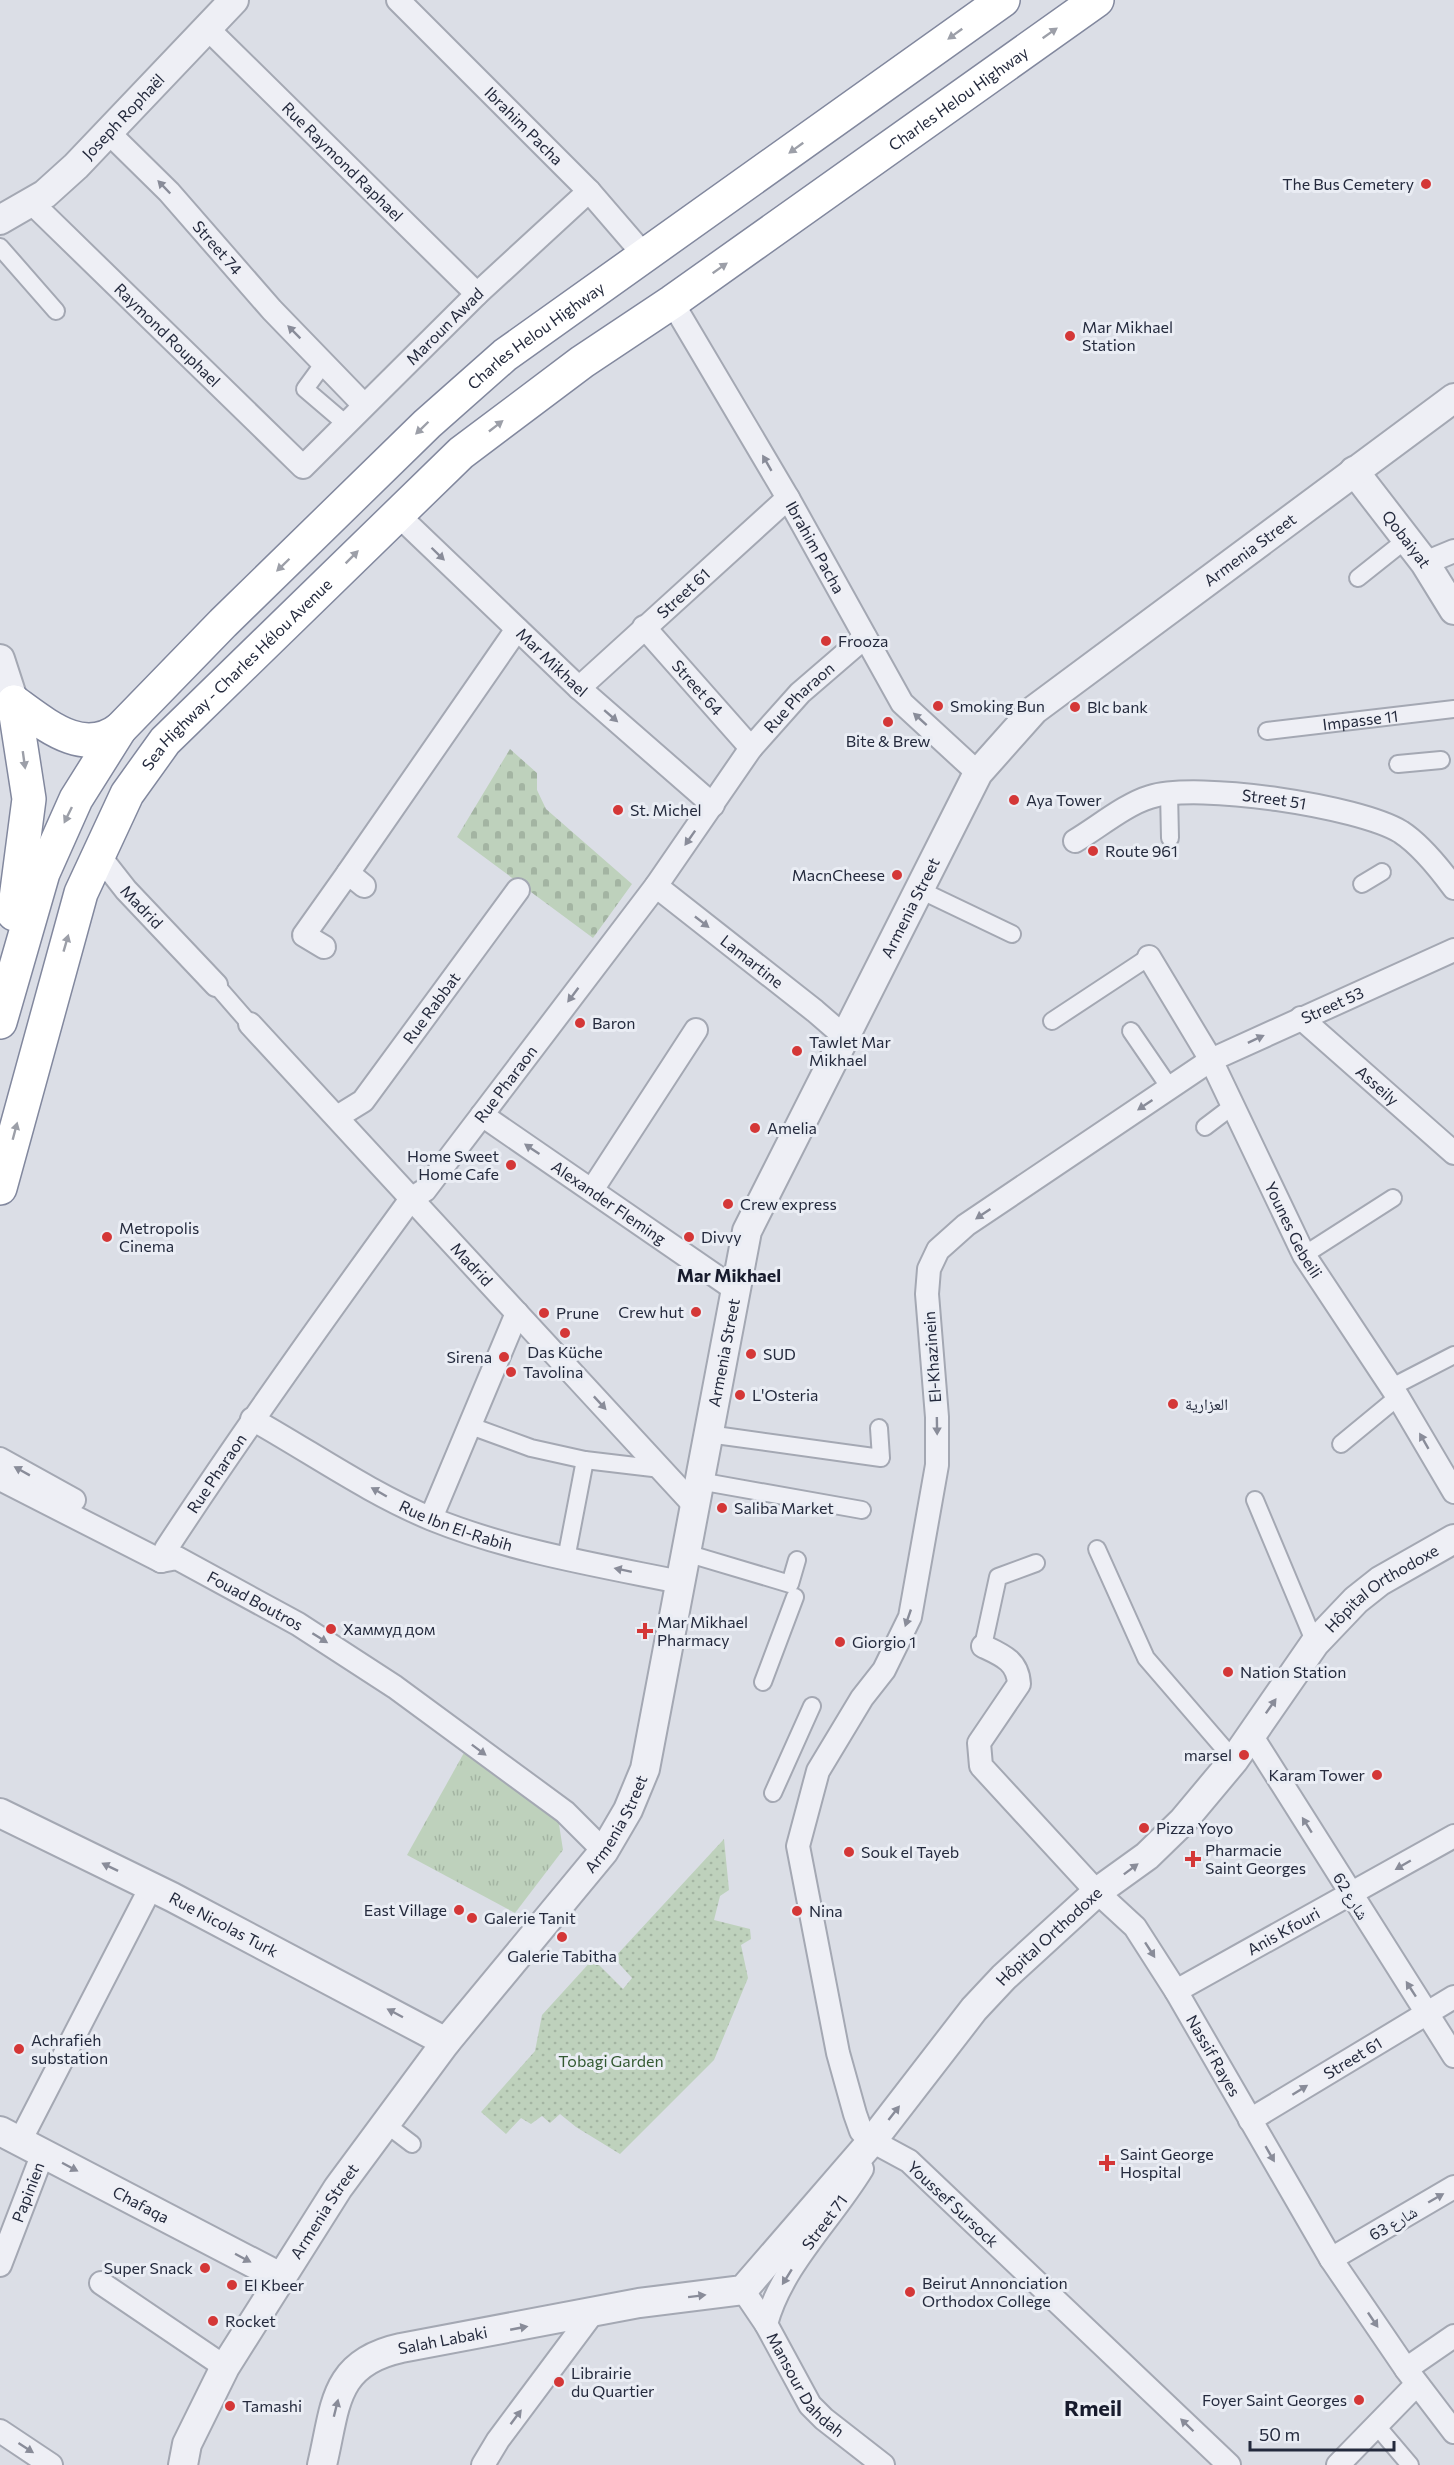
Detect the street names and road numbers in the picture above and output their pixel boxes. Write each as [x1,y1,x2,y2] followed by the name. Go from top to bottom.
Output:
[884,42,1031,154] street label: Charles Helou Highway
[78,70,168,163] street label: Joseph Rophaël
[481,82,567,169] street label: Ibrahim Pacha
[279,98,407,225] street label: Rue Raymond Raphael
[189,216,247,279] street label: Street 74
[463,277,608,393] street label: Charles Helou Highway
[111,279,225,390] street label: Raymond Rouphael
[402,283,487,368] street label: Maroun Awad
[782,497,849,596] street label: Ibrahim Pacha
[1379,506,1436,571] street label: Qobaiyat
[1200,509,1300,590] street label: Armenia Street
[653,564,713,622] street label: Street 61
[137,574,335,773] street label: Sea Highway - Charles Hélou Avenue
[513,624,592,700] street label: Mar Mikhael
[669,656,728,719] street label: Street 64
[759,658,838,736] street label: Rue Pharaon
[1321,706,1399,733] street label: Impasse 11
[1241,785,1308,813] street label: Street 51
[876,854,943,961] street label: Armenia Street
[117,881,167,932] street label: Madrid
[717,930,787,992] street label: Lamartine
[398,968,464,1047] street label: Rue Rabbat
[1298,982,1366,1027] street label: Street 53
[470,1041,541,1126] street label: Rue Pharaon
[1353,1061,1403,1109] street label: Asseily
[548,1156,670,1248] street label: Alexander Fleming
[1261,1178,1327,1281] street label: Younes Gebeili
[447,1238,497,1290] street label: Madrid
[704,1296,743,1408] street label: Armenia Street
[919,1311,944,1403] street label: El-Khazinein
[182,1430,250,1516] street label: Rue Pharaon
[396,1496,515,1554] street label: Rue Ibn El-Rabih
[1320,1540,1441,1636] street label: Hôpital Orthodoxe
[204,1566,307,1634] street label: Fouad Boutros
[580,1772,651,1876] street label: Armenia Street
[1328,1869,1373,1924] street label: شارع 62
[991,1883,1105,1989] street label: Hôpital Orthodoxe
[166,1887,282,1961] street label: Rue Nicolas Turk
[1243,1903,1323,1959] street label: Anis Kfouri
[1183,2011,1245,2100] street label: Nassif Rayes
[1320,2033,1385,2083] street label: Street 61
[904,2157,1003,2251] street label: Youssef Sursock
[7,2159,48,2225] street label: Papinien
[286,2159,362,2262] street label: Armenia Street
[110,2182,173,2227] street label: Chafaqa
[797,2191,851,2253] street label: Street 71
[1365,2201,1421,2246] street label: شارع 63
[396,2322,489,2357] street label: Salah Labaki
[763,2329,848,2440] street label: Mansour Dahdah

